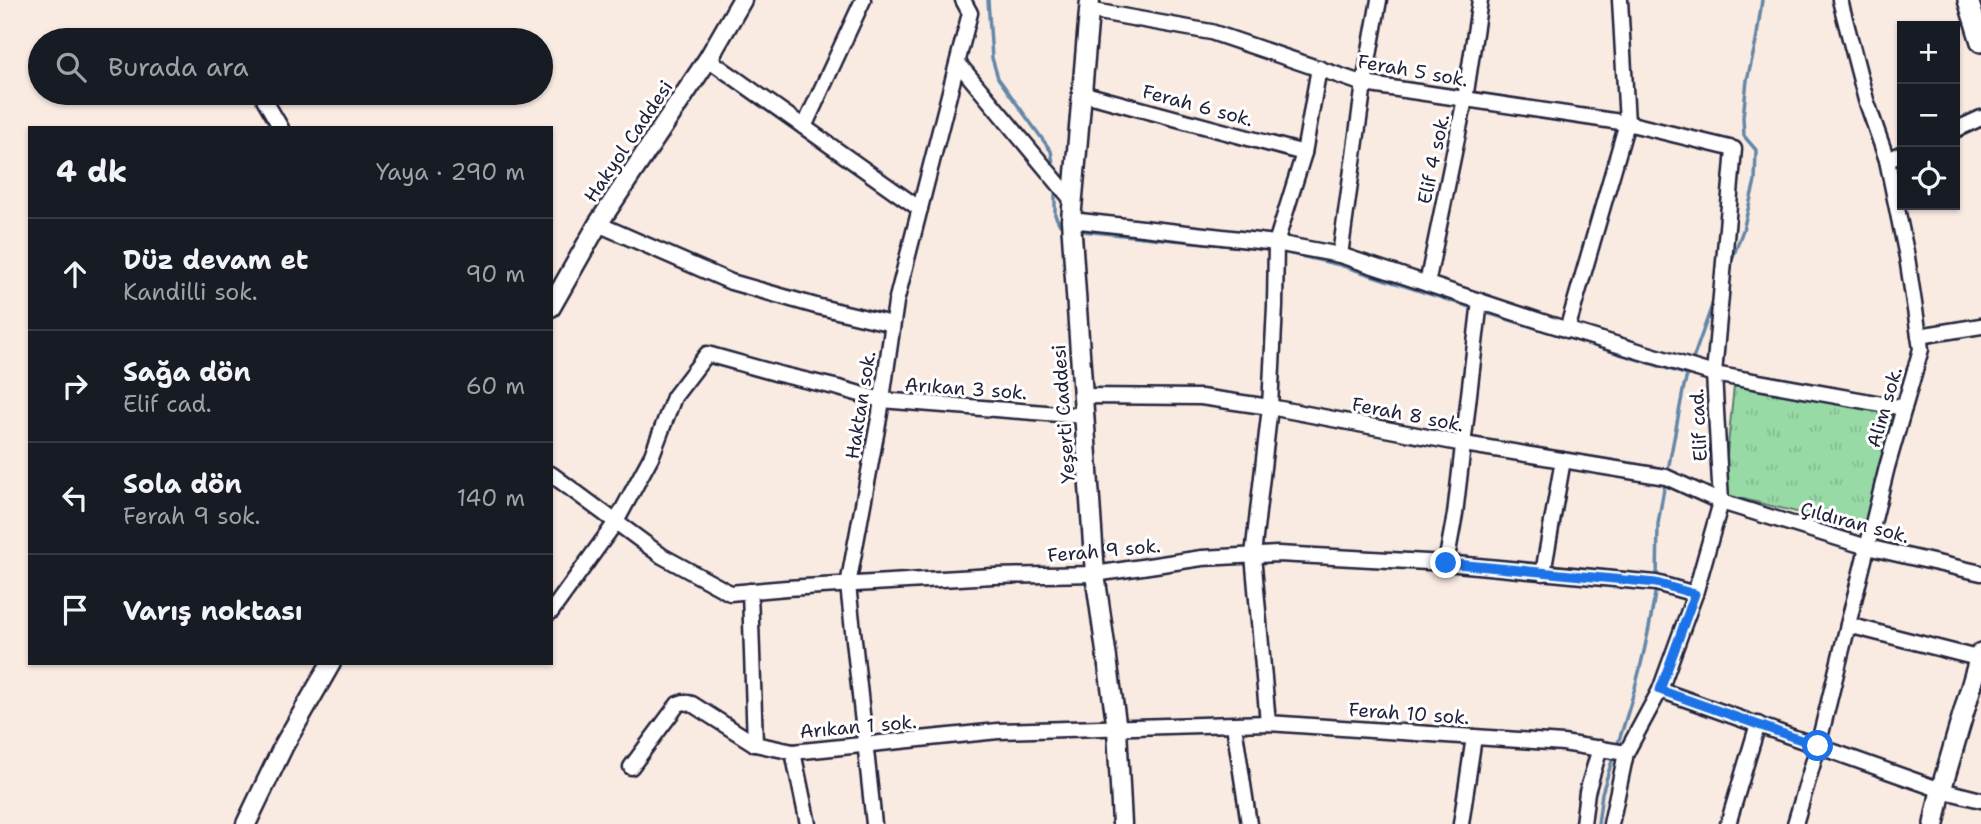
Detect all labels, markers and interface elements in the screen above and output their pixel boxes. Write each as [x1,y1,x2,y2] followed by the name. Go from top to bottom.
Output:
[1897,21,1960,210] map controls
[1897,21,1960,84] button: +
[28,28,553,105] search box
[52,48,90,86] icon: search
[1356,48,1470,93] street label: Ferah 5 sok.
[108,49,249,84] text: Burada ara
[578,75,679,207] street label: Hakyol Caddesi
[1140,79,1256,132] street label: Ferah 6 sok.
[1897,84,1960,147] button: −
[1412,112,1455,206] street label: Elif 4 sok.
[1897,147,1960,210] button: locate
[56,151,127,192] text: 4 dk
[376,157,525,187] text: Yaya · 290 m
[123,242,308,277] text: Düz devam et
[56,255,94,293] icon: ahead
[465,259,525,289] text: 90 m
[123,277,258,307] text: Kandilli sok.
[1046,344,1081,484] street label: Yeşerti Caddesi
[840,349,881,461] street label: Haktan sok.
[123,354,251,389] text: Sağa dön
[1861,364,1908,450] street label: Alim sok.
[56,367,94,405] icon: right
[466,371,525,401] text: 60 m
[904,372,1028,405] street label: Arıkan 3 sok.
[1684,388,1713,462] street label: Elif cad.
[123,389,212,419] text: Elif cad.
[1350,391,1466,438] street label: Ferah 8 sok.
[123,466,242,501] text: Sola dön
[56,479,94,517] icon: left
[457,483,525,513] text: 140 m
[1798,496,1912,549] street label: Çıldıran sok.
[123,501,260,531] text: Ferah 9 sok.
[1046,533,1162,568] street label: Ferah 9 sok.
[1430,547,1461,578] route end
[56,591,94,629] icon: arrive
[123,593,303,628] text: Varış noktası
[1348,697,1470,730] street label: Ferah 10 sok.
[799,709,918,744] street label: Arıkan 1 sok.
[1802,730,1833,761] route start

